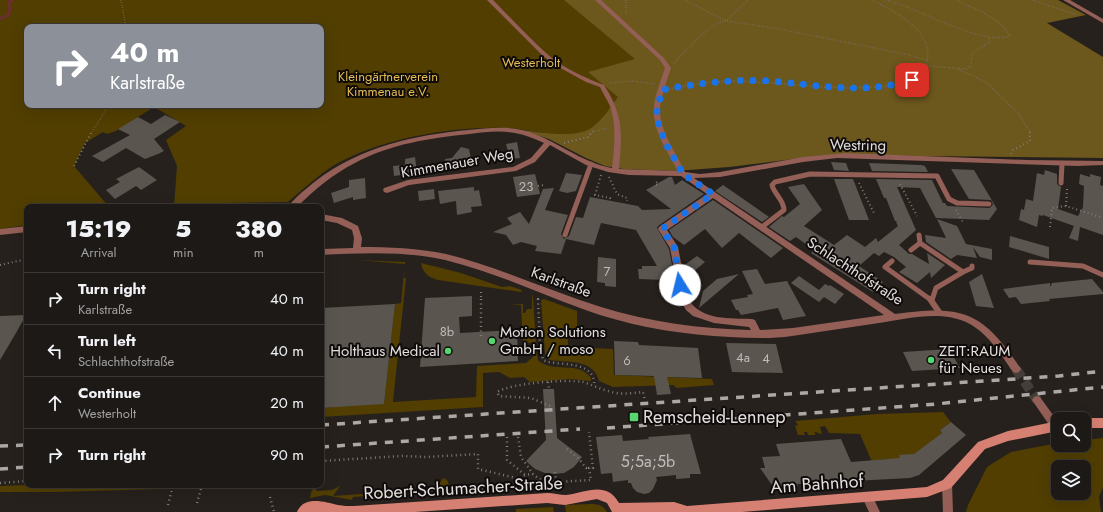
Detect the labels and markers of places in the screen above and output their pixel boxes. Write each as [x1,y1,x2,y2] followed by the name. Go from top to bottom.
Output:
[895,63,929,97] pin
[500,321,606,360] place label: Motion Solutions GmbH / moso
[487,336,497,346] marker: Motion Solutions GmbH / moso
[330,340,440,362] place label: Holthaus Medical
[939,340,1010,379] place label: ZEIT:RAUM für Neues
[443,346,453,356] marker: Holthaus Medical
[926,355,936,365] marker: ZEIT:RAUM für Neues
[643,404,786,430] place label: Remscheid-Lennep
[628,411,640,423] marker: Remscheid-Lennep

